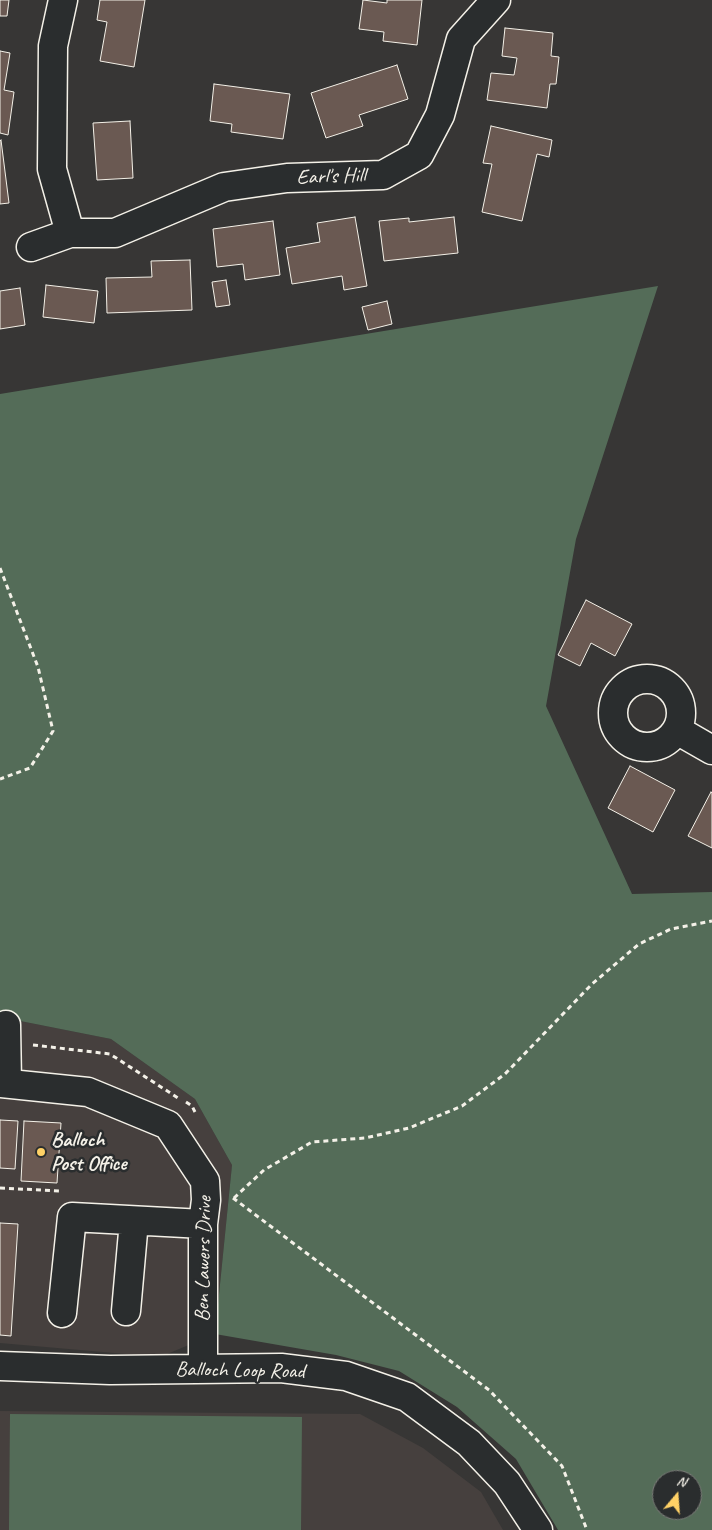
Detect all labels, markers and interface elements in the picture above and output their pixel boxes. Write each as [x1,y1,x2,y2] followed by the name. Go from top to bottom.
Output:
[296,163,366,191] street label: Earl's Hill
[51,1127,126,1177] place label: Balloch Post Office
[35,1146,47,1158] marker: Balloch Post Office
[190,1196,218,1322] street label: Ben Lawers Drive
[175,1357,305,1385] street label: Balloch Loop Road
[652,1470,702,1520] north arrow
[675,1472,688,1491] text: N

